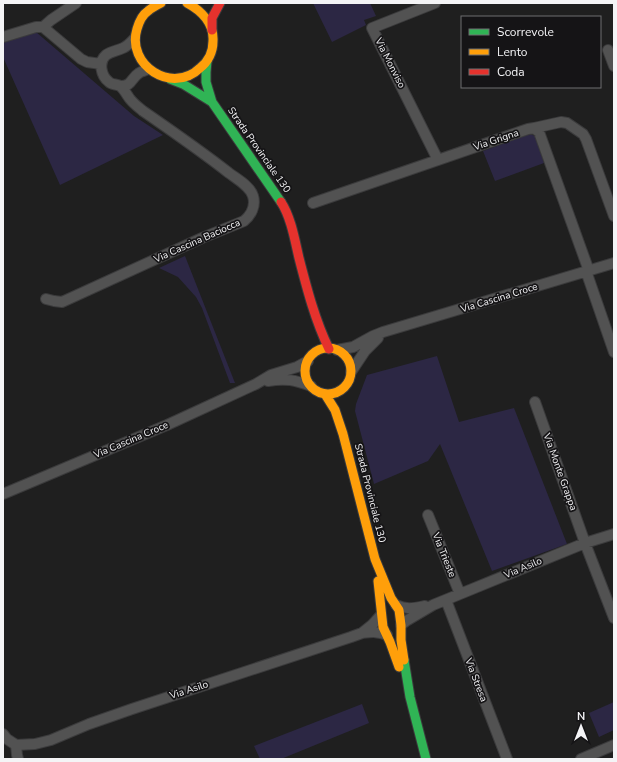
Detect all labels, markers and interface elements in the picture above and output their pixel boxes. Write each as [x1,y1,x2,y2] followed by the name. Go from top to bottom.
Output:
[461,16,601,88] legend
[497,24,554,40] text: Scorrevole
[371,35,409,91] street label: Via Monviso
[497,44,528,60] text: Lento
[497,64,525,80] text: Coda
[224,104,294,196] street label: Strada Provinciale 130
[471,126,521,155] street label: Via Grigna
[151,216,242,267] street label: Via Cascina Baciocca
[458,280,539,317] street label: Via Cascina Croce
[91,418,171,462] street label: Via Cascina Croce
[539,430,580,513] street label: Via Monte Grappa
[351,442,389,544] street label: Strada Provinciale 130
[428,530,459,579] street label: Via Trieste
[501,554,545,583] street label: Via Asilo
[461,655,491,704] street label: Via Stresa
[167,677,211,703] street label: Via Asilo
[561,706,601,746] north arrow
[577,709,585,724] text: N

